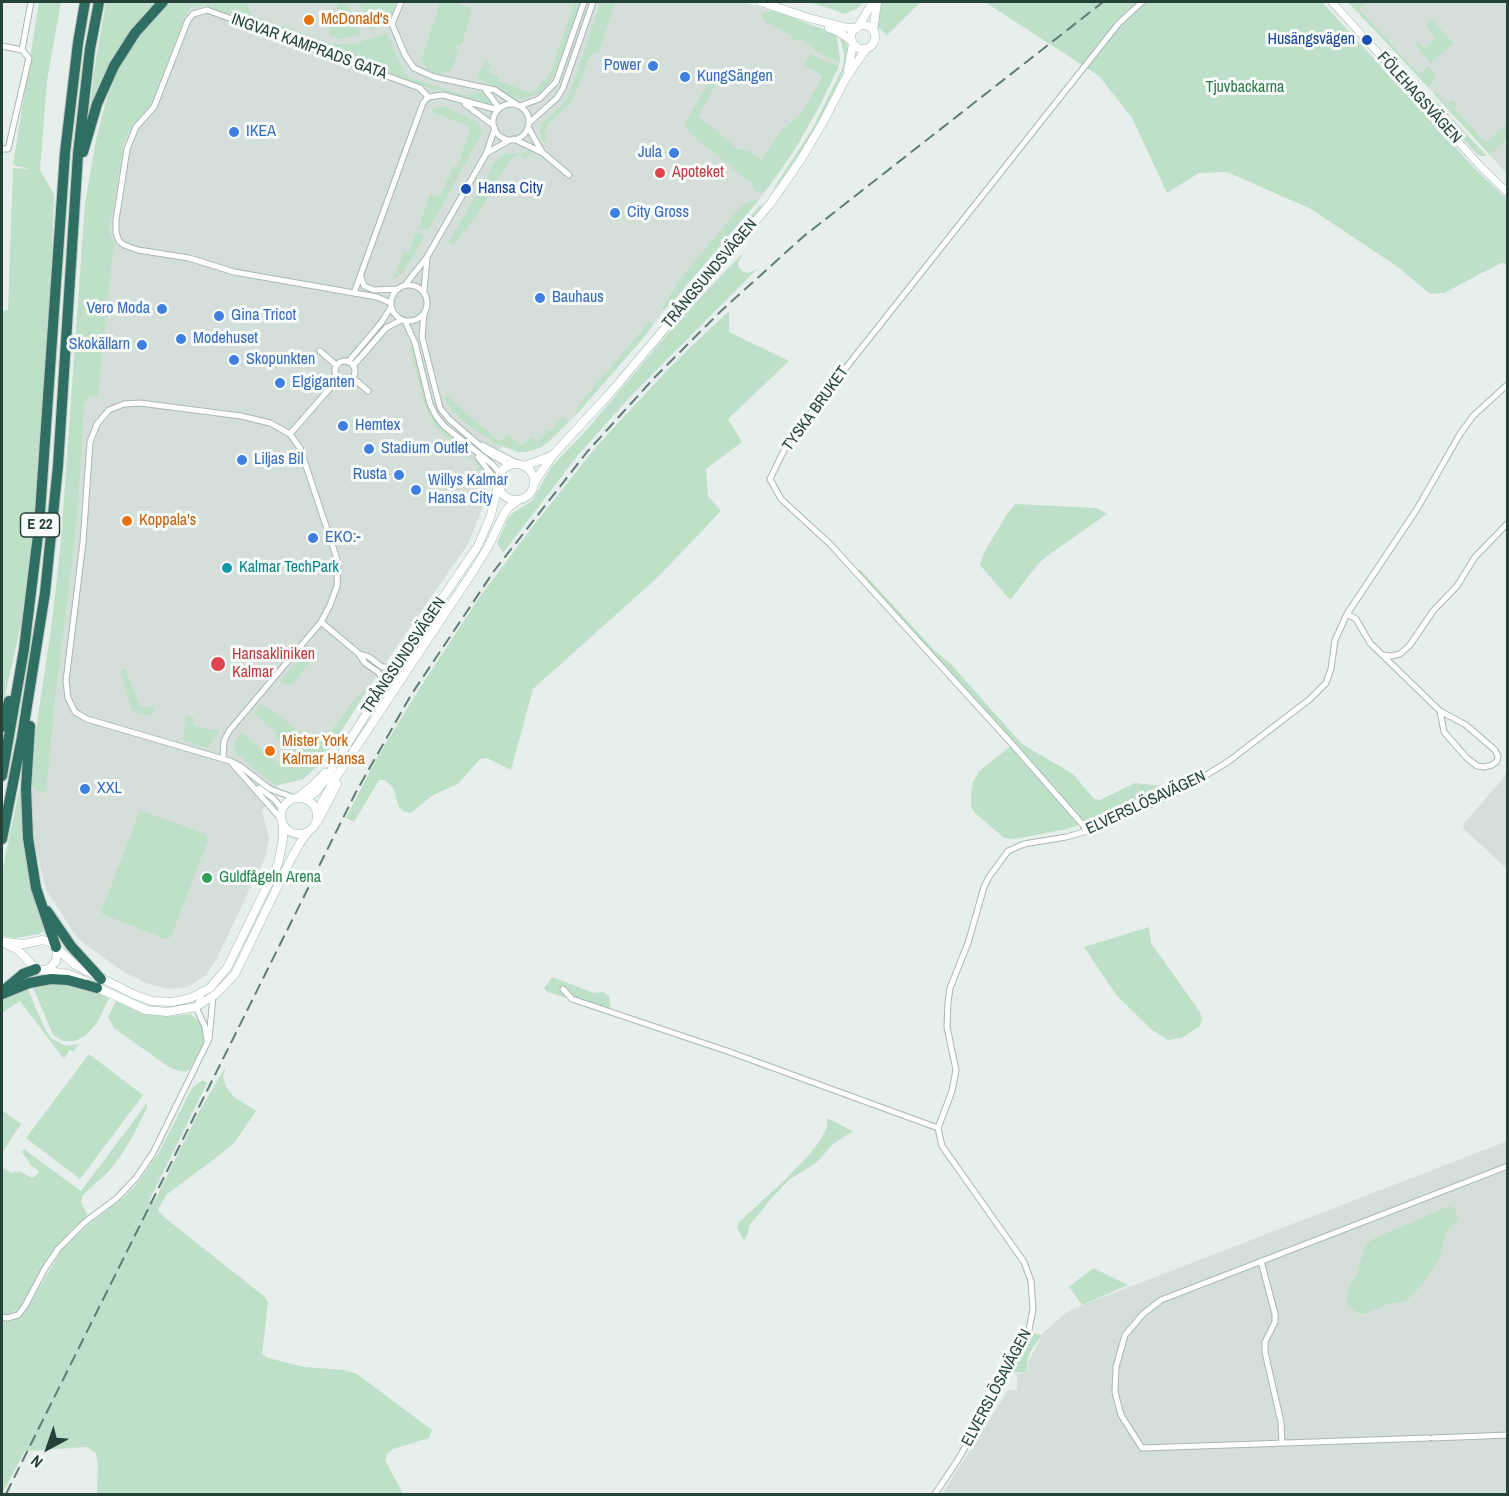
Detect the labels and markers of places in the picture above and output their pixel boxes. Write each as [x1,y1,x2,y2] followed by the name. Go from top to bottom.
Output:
[321,10,389,30] place label: McDonald's
[302,13,316,27] marker: McDonald's
[1267,30,1355,50] place label: Husängsvägen
[1360,33,1374,47] marker: Husängsvägen
[604,56,641,76] place label: Power
[646,59,660,73] marker: Power
[697,67,773,87] place label: KungSängen
[678,70,692,84] marker: KungSängen
[246,122,276,142] place label: IKEA
[227,125,241,139] marker: IKEA
[638,143,662,163] place label: Jula
[667,146,681,160] marker: Jula
[672,163,724,183] place label: Apoteket
[653,166,667,180] marker: Apoteket
[478,179,543,199] place label: Hansa City
[459,182,473,196] marker: Hansa City
[627,203,689,223] place label: City Gross
[608,206,622,220] marker: City Gross
[552,288,604,308] place label: Bauhaus
[533,291,547,305] marker: Bauhaus
[87,299,150,319] place label: Vero Moda
[155,302,169,316] marker: Vero Moda
[231,306,296,326] place label: Gina Tricot
[212,309,226,323] marker: Gina Tricot
[193,329,258,349] place label: Modehuset
[174,332,188,346] marker: Modehuset
[69,335,130,355] place label: Skokällarn
[135,338,149,352] marker: Skokällarn
[246,350,315,370] place label: Skopunkten
[227,353,241,367] marker: Skopunkten
[292,373,355,393] place label: Elgiganten
[273,376,287,390] marker: Elgiganten
[355,416,400,436] place label: Hemtex
[336,419,350,433] marker: Hemtex
[381,439,469,459] place label: Stadium Outlet
[362,442,376,456] marker: Stadium Outlet
[254,450,304,470] place label: Liljas Bil
[235,453,249,467] marker: Liljas Bil
[353,465,387,485] place label: Rusta
[392,468,406,482] marker: Rusta
[428,471,508,509] place label: Willys Kalmar Hansa City
[409,483,423,497] marker: Willys Kalmar Hansa City
[139,511,196,531] place label: Koppala's
[120,514,134,528] marker: Koppala's
[325,528,361,548] place label: EKO:-
[306,531,320,545] marker: EKO:-
[239,558,339,578] place label: Kalmar TechPark
[220,561,234,575] marker: Kalmar TechPark
[232,645,315,683] place label: Hansakliniken Kalmar
[209,655,227,673] marker: Hansakliniken Kalmar
[282,732,365,770] place label: Mister York Kalmar Hansa
[263,744,277,758] marker: Mister York Kalmar Hansa
[97,779,122,799] place label: XXL
[78,782,92,796] marker: XXL
[219,868,321,888] place label: Guldfågeln Arena
[200,871,214,885] marker: Guldfågeln Arena

